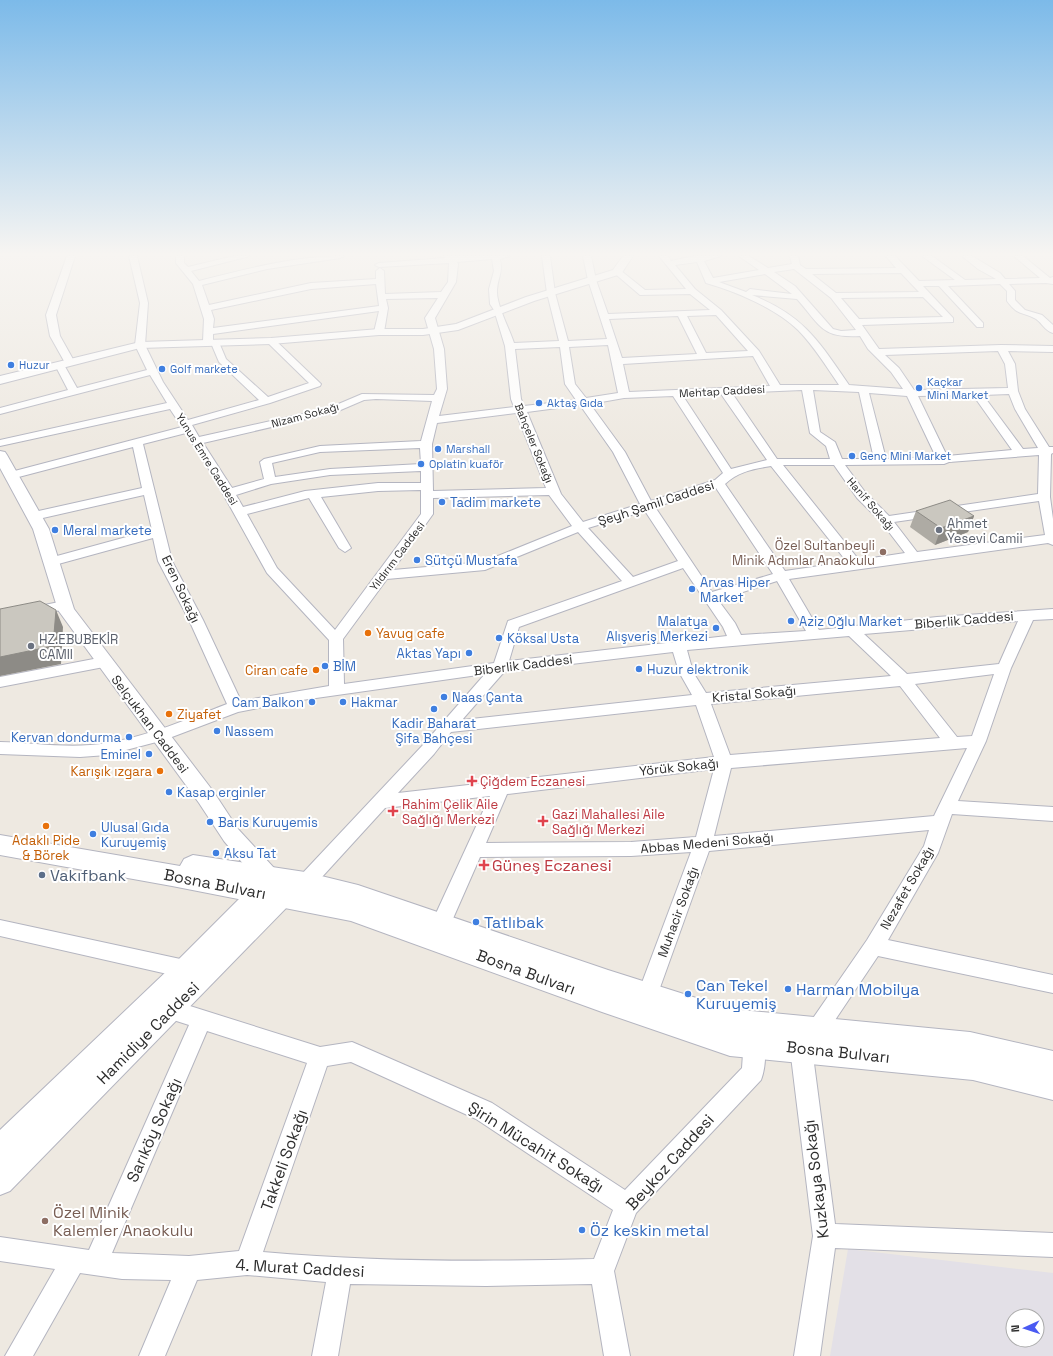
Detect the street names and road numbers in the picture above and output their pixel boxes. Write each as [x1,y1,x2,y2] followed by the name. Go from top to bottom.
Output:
[679,382,766,400] street label: Mehtap Caddesi
[270,399,340,431] street label: Nizam Sokağı
[512,401,556,485] street label: Bahçeler Sokağı
[173,410,241,508] street label: Yunus Emre Caddesi
[844,475,898,533] street label: Hanif Sokağı
[596,476,716,530] street label: Şeyh Şamil Caddesi
[367,519,428,593] street label: Yıldırım Caddesi
[158,552,204,626] street label: Eren Sokağı
[914,607,1014,633] street label: Biberlik Caddesi
[473,650,573,680] street label: Biberlik Caddesi
[108,672,192,776] street label: Selçukhan Caddesi
[711,682,797,706] street label: Kristal Sokağı
[638,754,720,780] street label: Yörük Sokağı
[640,829,774,857] street label: Abbas Medeni Sokağı
[876,843,938,933] street label: Nezafet Sokağı
[162,864,268,904] street label: Bosna Bulvarı
[654,864,702,960] street label: Muhacir Sokağı
[474,944,578,1000] street label: Bosna Bulvarı
[92,977,204,1089] street label: Hamidiye Caddesi
[785,1036,891,1068] street label: Bosna Bulvarı
[122,1074,186,1186] street label: Sarıköy Sokağı
[464,1097,608,1197] street label: Şirin Mücahit Sokağı
[256,1106,312,1214] street label: Takkeli Sokağı
[621,1110,719,1214] street label: Beykoz Caddesi
[798,1118,834,1240] street label: Kuzkaya Sokağı
[235,1254,365,1282] street label: 4. Murat Caddesi

